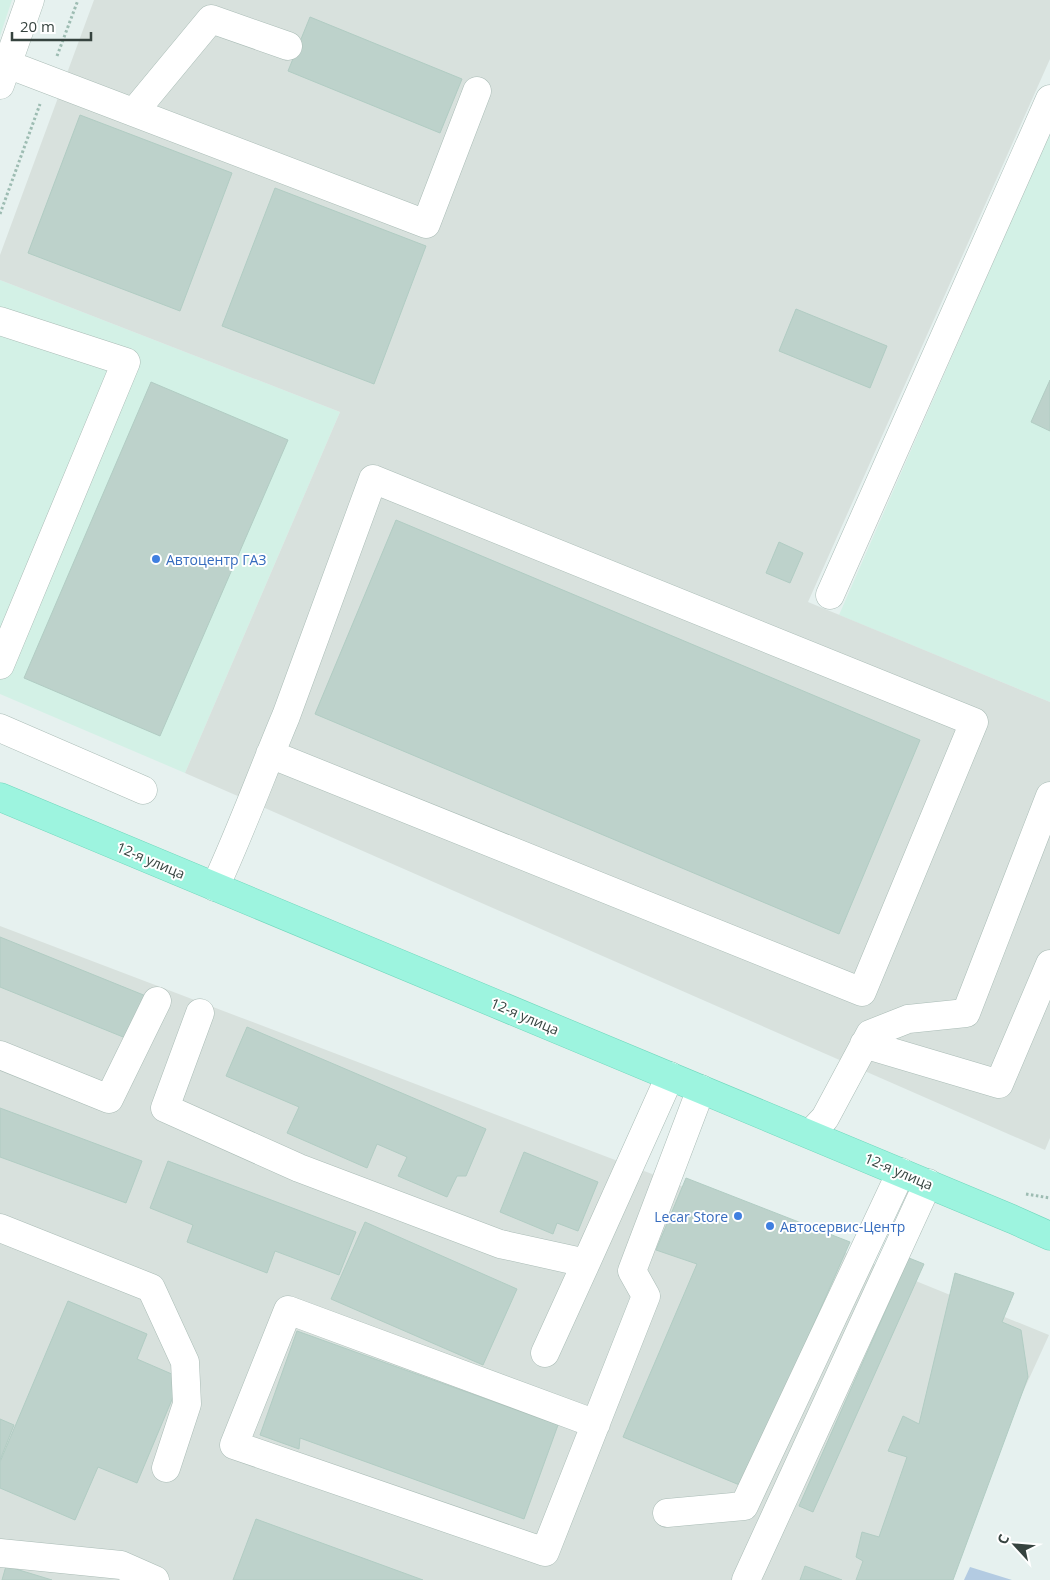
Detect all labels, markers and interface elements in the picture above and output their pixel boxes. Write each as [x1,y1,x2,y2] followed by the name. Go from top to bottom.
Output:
[12,10,91,42] scale bar
[20,16,55,36] text: 20 m
[166,550,266,569] place label: Автоцентр ГАЗ
[150,553,162,565] marker: Автоцентр ГАЗ
[114,837,188,883] street label: 12-я улица
[488,993,562,1039] street label: 12-я улица
[862,1148,936,1194] street label: 12-я улица
[654,1207,728,1226] place label: Lecar Store
[732,1210,744,1222] marker: Lecar Store
[780,1217,905,1236] place label: Автосервис-Центр
[764,1220,776,1232] marker: Автосервис-Центр
[990,1520,1040,1570] north arrow
[992,1531,1013,1547] text: С

